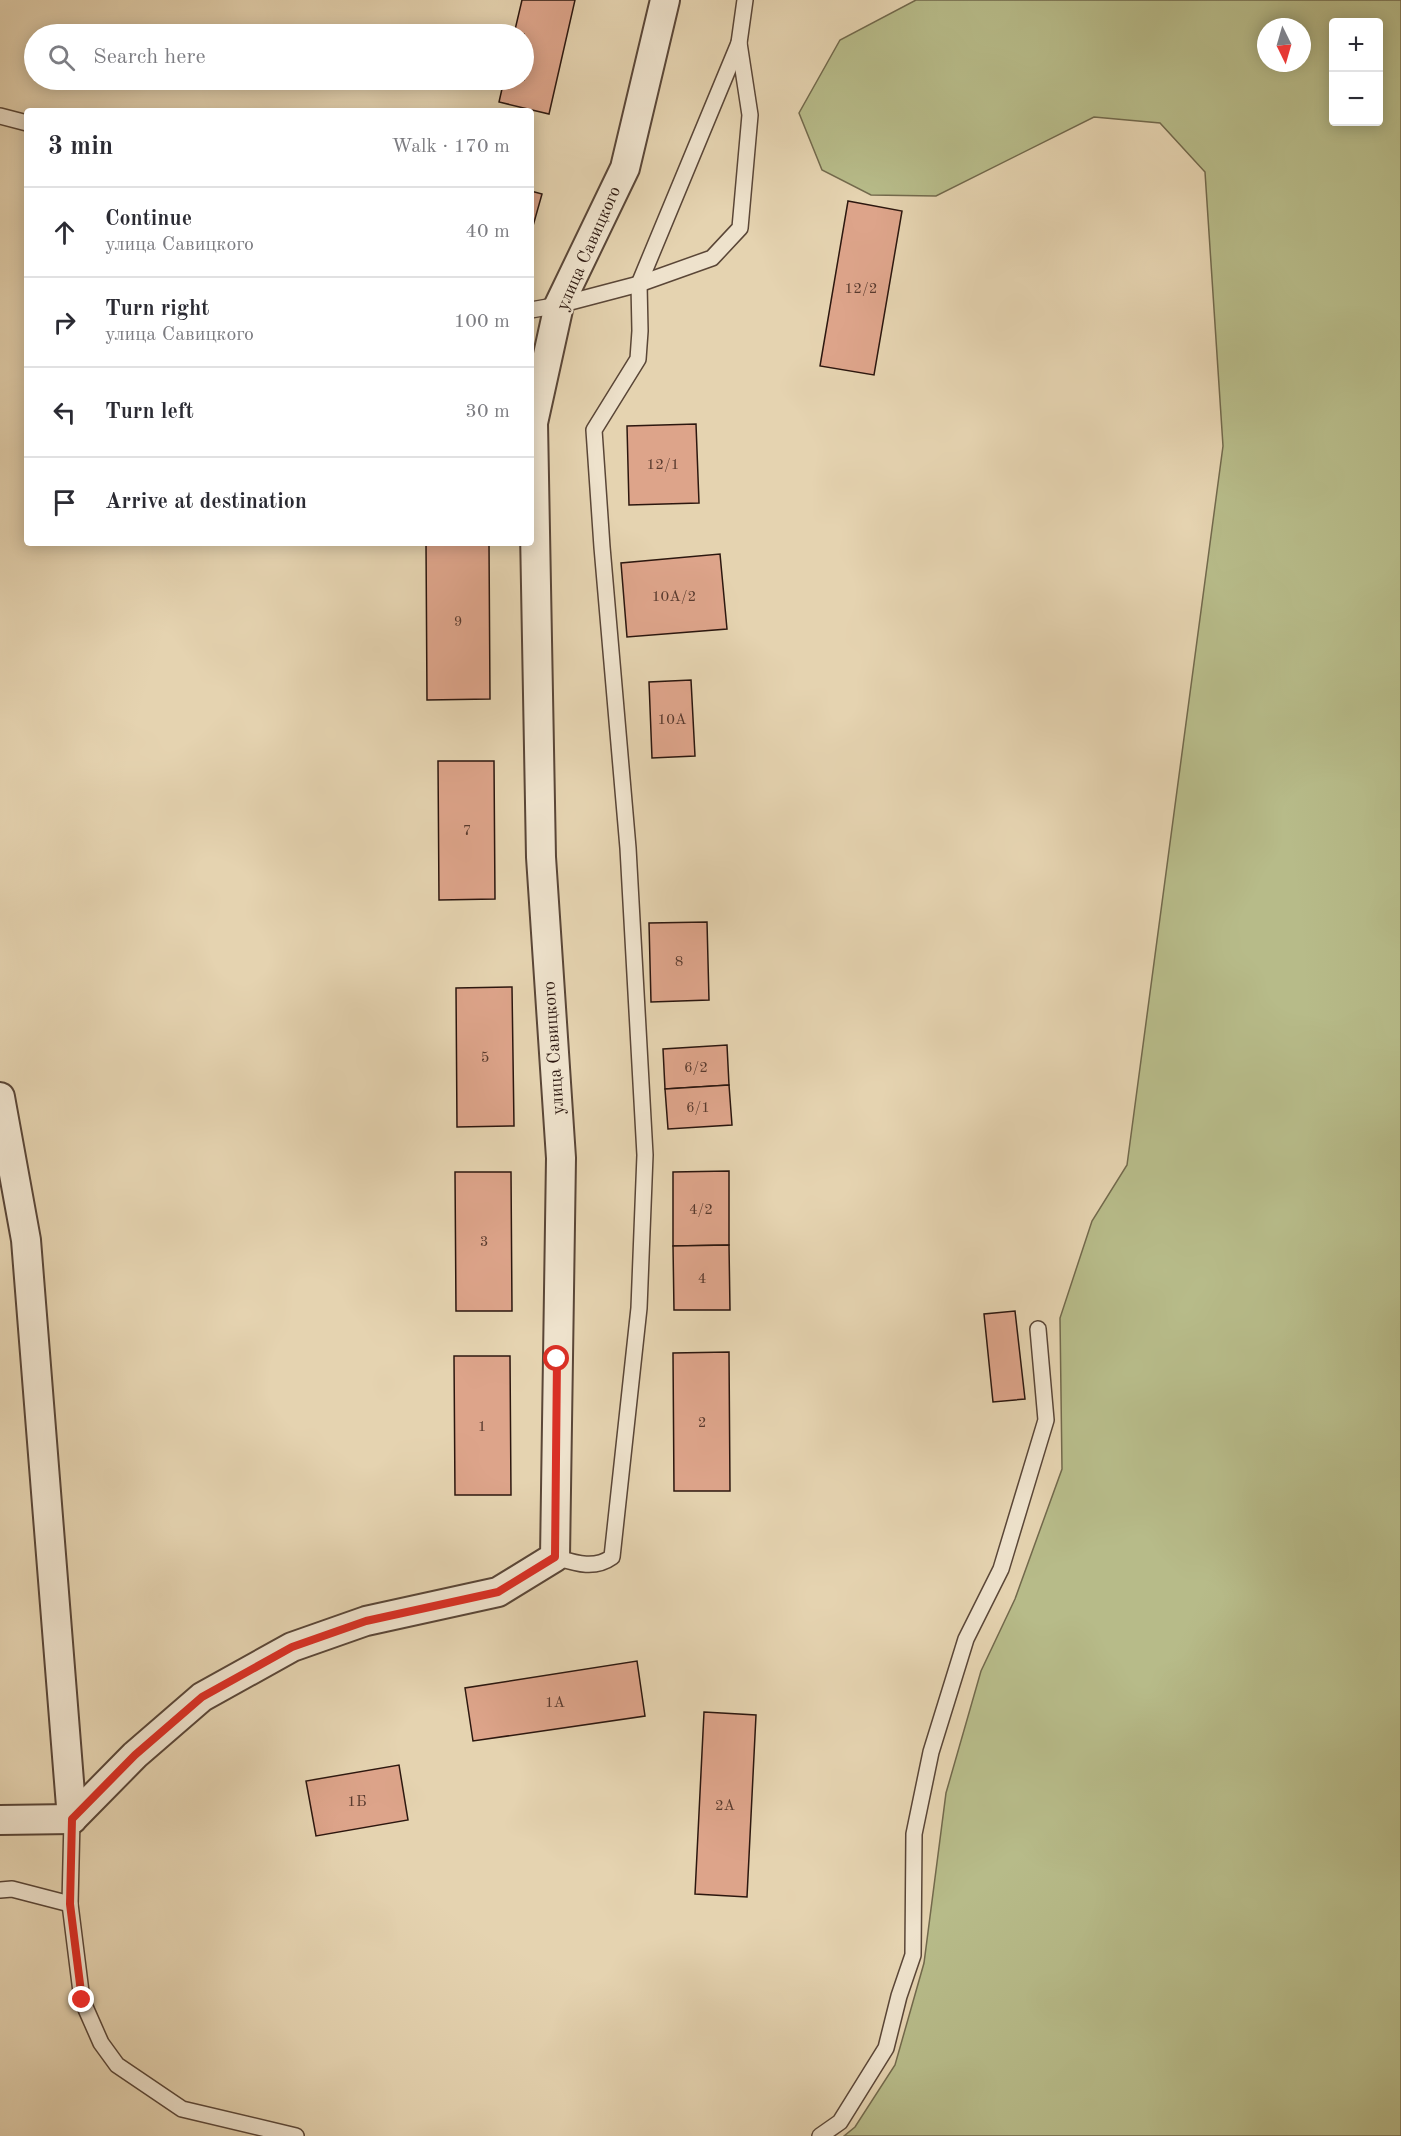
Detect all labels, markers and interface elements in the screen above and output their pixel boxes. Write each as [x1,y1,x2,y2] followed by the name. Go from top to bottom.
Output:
[1257,18,1311,72] north arrow
[1329,18,1383,126] map controls
[1329,18,1383,72] button: +
[24,24,534,90] search box
[45,41,78,74] icon: search
[93,46,206,68] text: Search here
[1329,72,1383,126] button: −
[48,134,113,160] text: 3 min
[391,137,510,157] text: Walk · 170 m
[553,183,624,313] street label: улица Савицкого
[105,208,192,230] text: Continue
[48,216,81,249] icon: ahead
[465,222,510,242] text: 40 m
[105,235,254,255] text: улица Савицкого
[845,282,877,297] house number: 12/2
[105,298,209,320] text: Turn right
[48,306,81,339] icon: right
[454,312,510,332] text: 100 m
[105,325,254,345] text: улица Савицкого
[48,396,81,429] icon: left
[105,401,194,423] text: Turn left
[465,402,510,422] text: 30 m
[647,458,679,473] house number: 12/1
[48,486,81,519] icon: arrive
[105,491,307,513] text: Arrive at destination
[652,590,696,605] house number: 10А/2
[454,615,462,630] house number: 9
[658,713,687,728] house number: 10А
[463,824,471,839] house number: 7
[675,955,683,970] house number: 8
[540,980,568,1115] street label: улица Савицкого
[481,1051,489,1066] house number: 5
[684,1061,708,1076] house number: 6/2
[686,1101,710,1116] house number: 6/1
[689,1203,713,1218] house number: 4/2
[480,1235,488,1250] house number: 3
[698,1272,706,1287] house number: 4
[543,1345,569,1371] route start
[698,1416,706,1431] house number: 2
[478,1420,486,1435] house number: 1
[545,1696,566,1711] house number: 1А
[347,1795,367,1810] house number: 1Б
[715,1799,736,1814] house number: 2А
[68,1986,94,2012] route end

